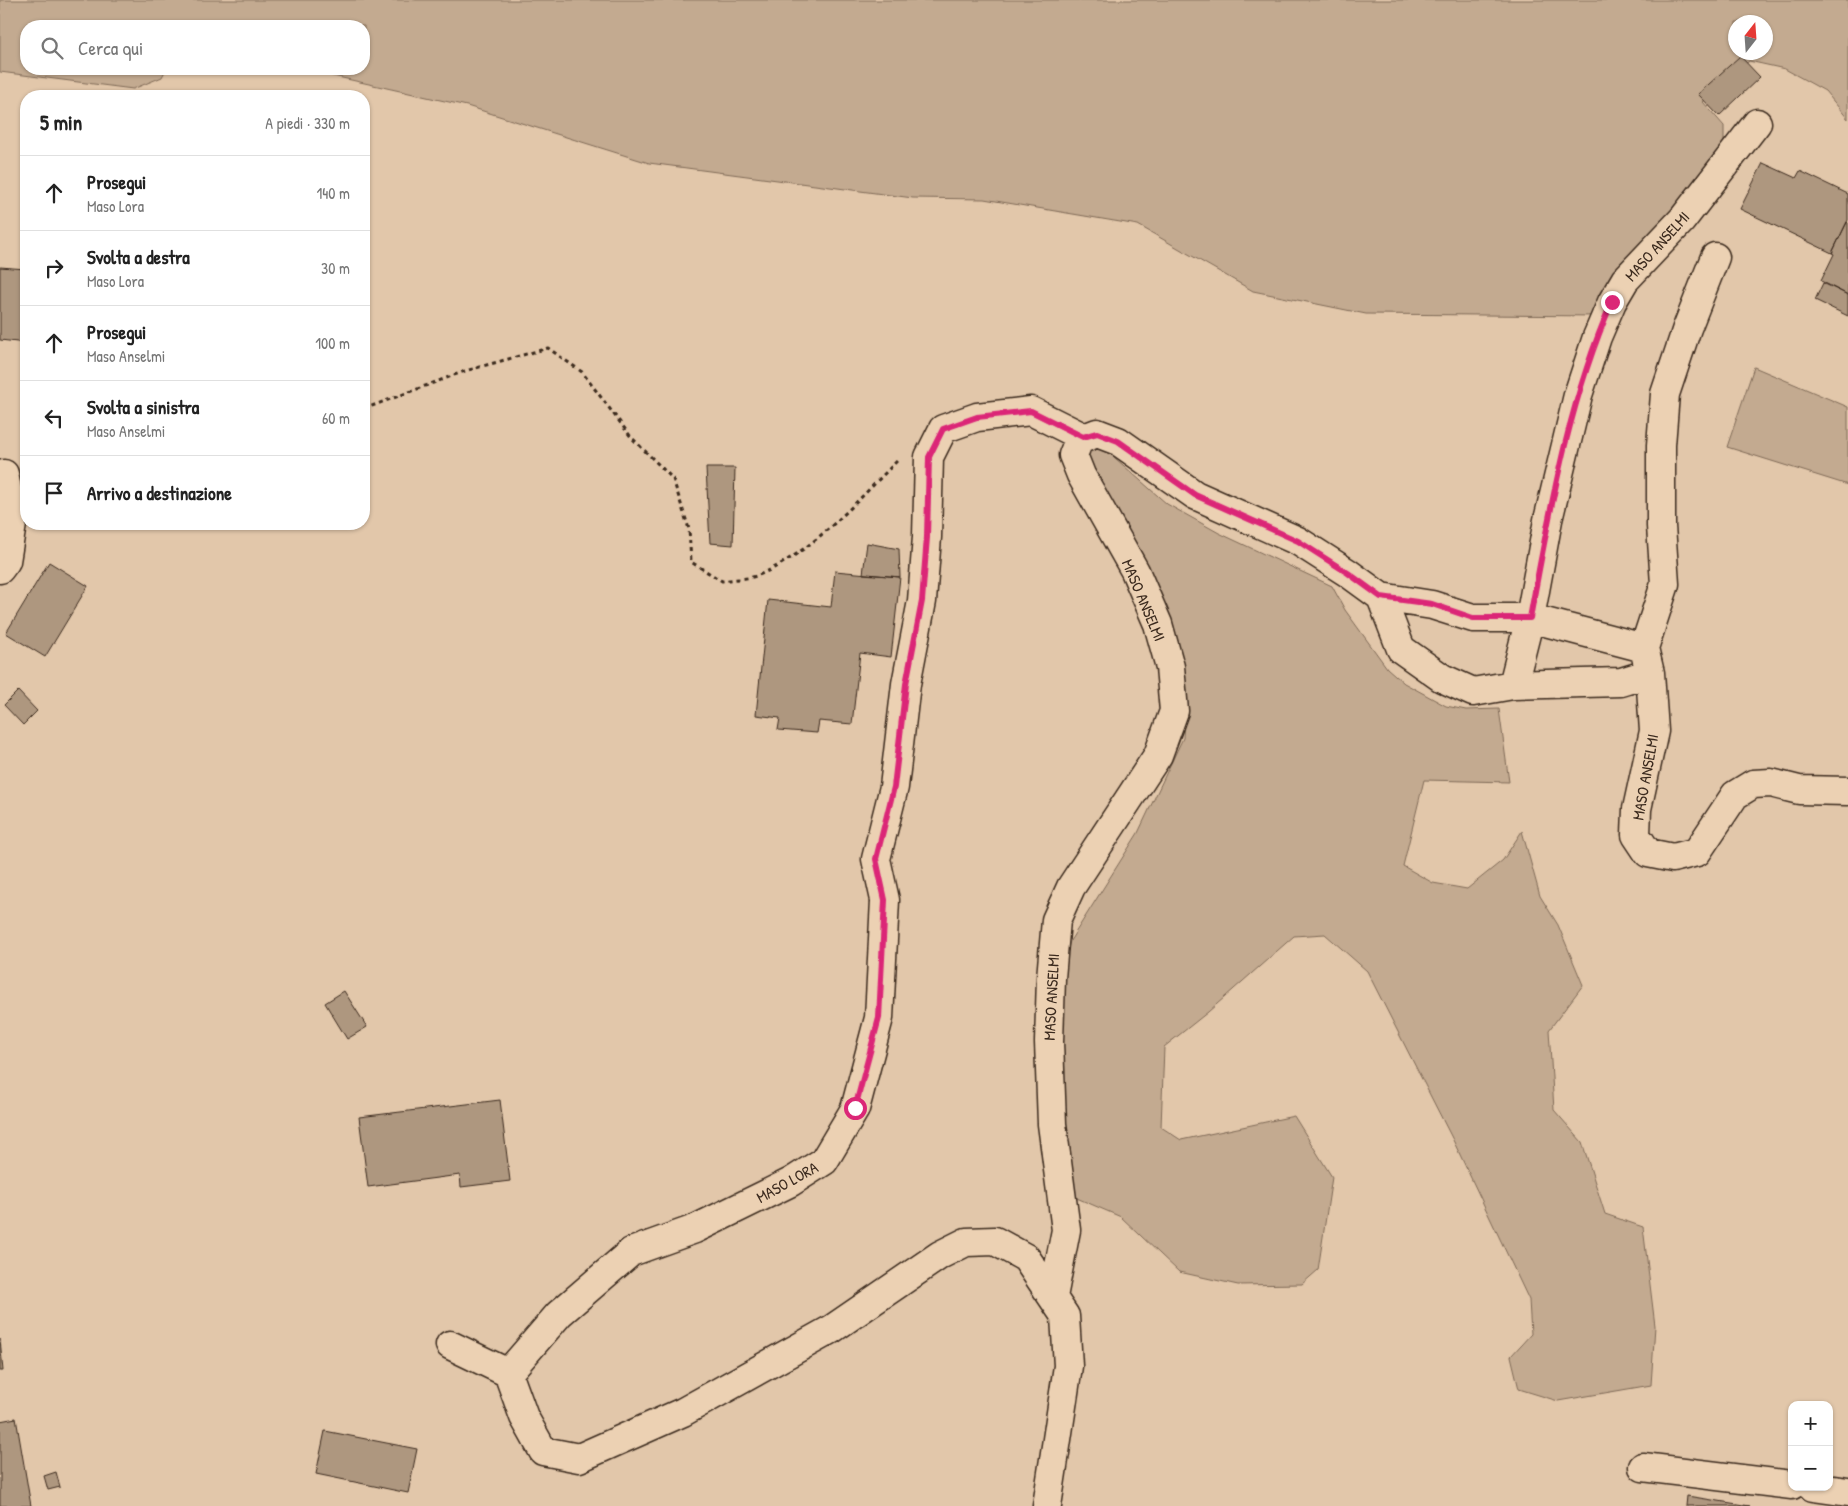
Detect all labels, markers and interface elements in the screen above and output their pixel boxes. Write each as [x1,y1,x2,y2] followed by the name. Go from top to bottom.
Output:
[1728,15,1773,60] north arrow
[20,20,370,75] search box
[38,34,66,62] icon: search
[78,35,143,61] text: Cerca qui
[40,108,82,137] text: 5 min
[265,112,350,134] text: A piedi · 330 m
[87,169,146,195] text: Prosegui
[40,179,68,207] icon: ahead
[316,182,350,204] text: 140 m
[87,195,144,217] text: Maso Lora
[1620,206,1694,286] street label: MASO ANSELMI
[87,244,190,270] text: Svolta a destra
[40,254,68,282] icon: right
[321,257,350,279] text: 30 m
[87,270,144,292] text: Maso Lora
[1601,291,1624,314] route end
[87,319,146,345] text: Prosegui
[40,329,68,357] icon: ahead
[315,332,350,354] text: 100 m
[87,345,165,367] text: Maso Anselmi
[87,394,199,420] text: Svolta a sinistra
[40,404,68,432] icon: left
[322,407,350,429] text: 60 m
[87,420,165,442] text: Maso Anselmi
[40,479,68,507] icon: arrive
[87,480,232,506] text: Arrivo a destinazione
[1117,556,1171,644] street label: MASO ANSELMI
[1627,732,1663,822] street label: MASO ANSELMI
[1038,953,1064,1041] street label: MASO ANSELMI
[844,1097,867,1120] route start
[752,1156,822,1208] street label: MASO LORA
[1788,1401,1833,1491] map controls
[1788,1401,1833,1446] button: +
[1788,1446,1833,1491] button: −

